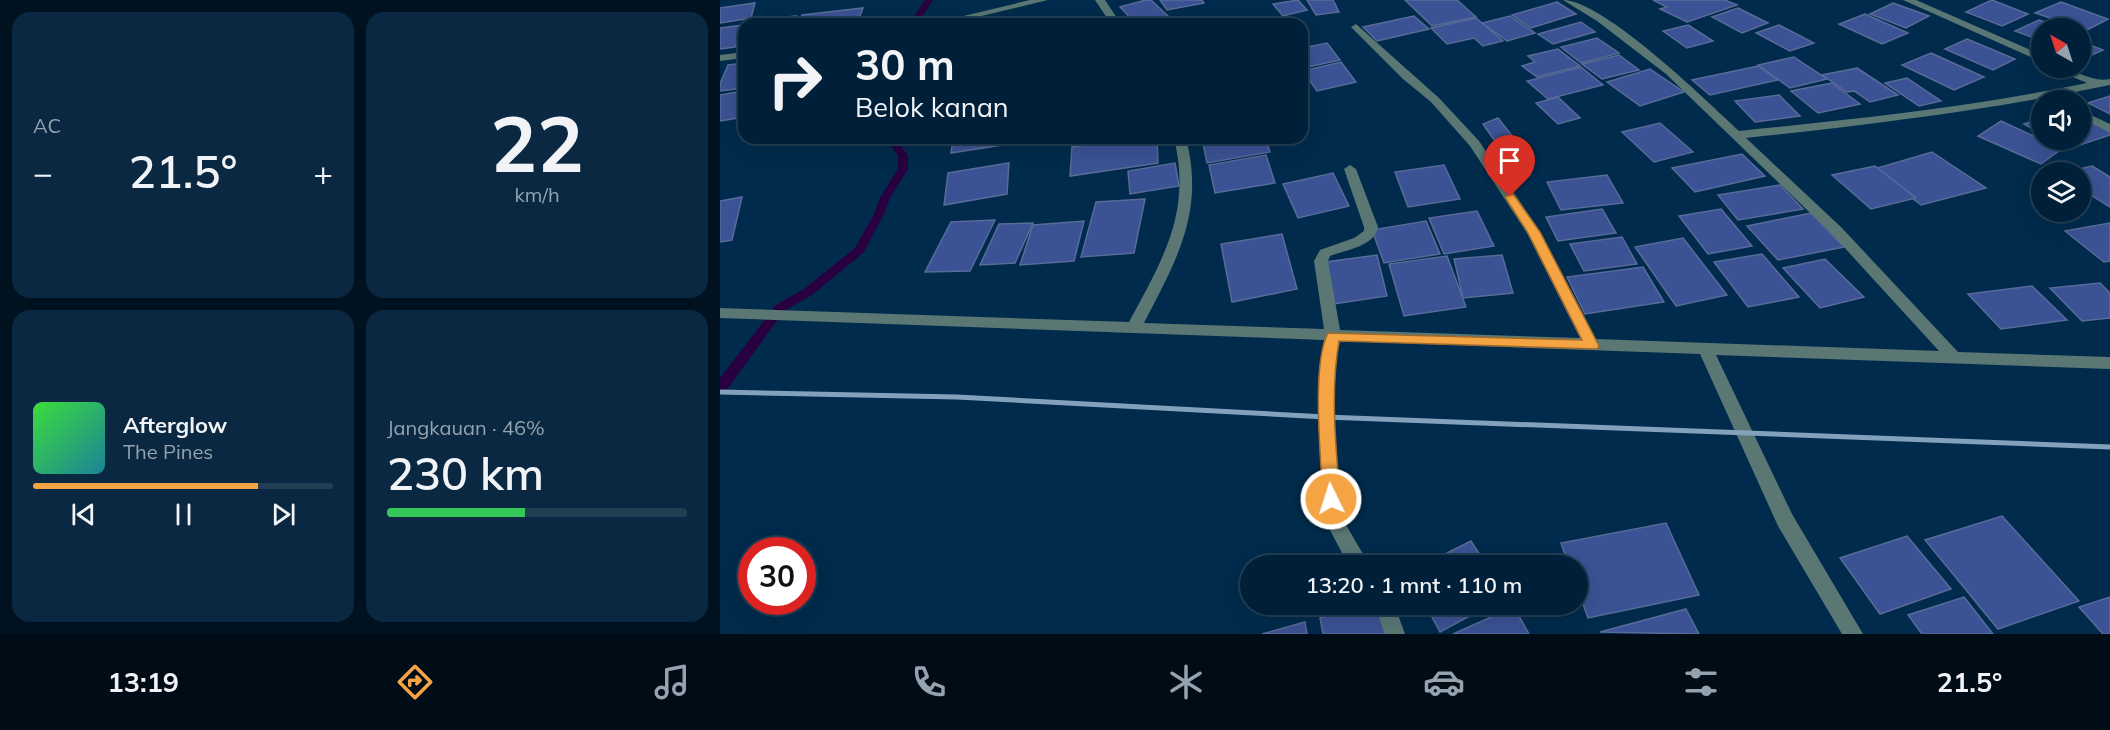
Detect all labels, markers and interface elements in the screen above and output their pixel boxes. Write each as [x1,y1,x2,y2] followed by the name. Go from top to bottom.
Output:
[2031,18,2091,78] north arrow
[2031,18,2091,222] map controls
[855,38,955,91] text: 30 m
[756,42,834,120] icon: right
[855,90,1009,124] text: Belok kanan
[2031,90,2091,150] button: sound
[490,94,584,192] text: 22
[33,113,61,138] text: AC
[1484,135,1535,197] pin
[129,143,237,199] text: 21.5°
[1493,144,1526,177] icon: arrive
[33,152,53,193] text: −
[313,152,333,193] text: +
[2031,162,2091,222] button: layers
[514,182,560,207] text: km/h
[123,411,227,439] text: Afterglow
[387,415,545,440] text: Jangkauan · 46%
[123,439,213,464] text: The Pines
[387,445,544,501] text: 230 km
[1299,467,1363,531] position arrow
[67,498,100,531] icon: previous
[167,498,200,531] icon: pause
[267,498,300,531] icon: next
[738,537,816,615] speed limit sign: 30
[1306,571,1522,599] text: 13:20 · 1 mnt · 110 m
[394,661,436,703] icon: directions
[651,661,693,703] icon: music
[908,661,950,703] icon: phone
[1165,661,1207,703] icon: climate
[1423,661,1465,703] icon: car
[1680,661,1722,703] icon: filters
[108,665,179,699] text: 13:19
[1937,665,2002,699] text: 21.5°

